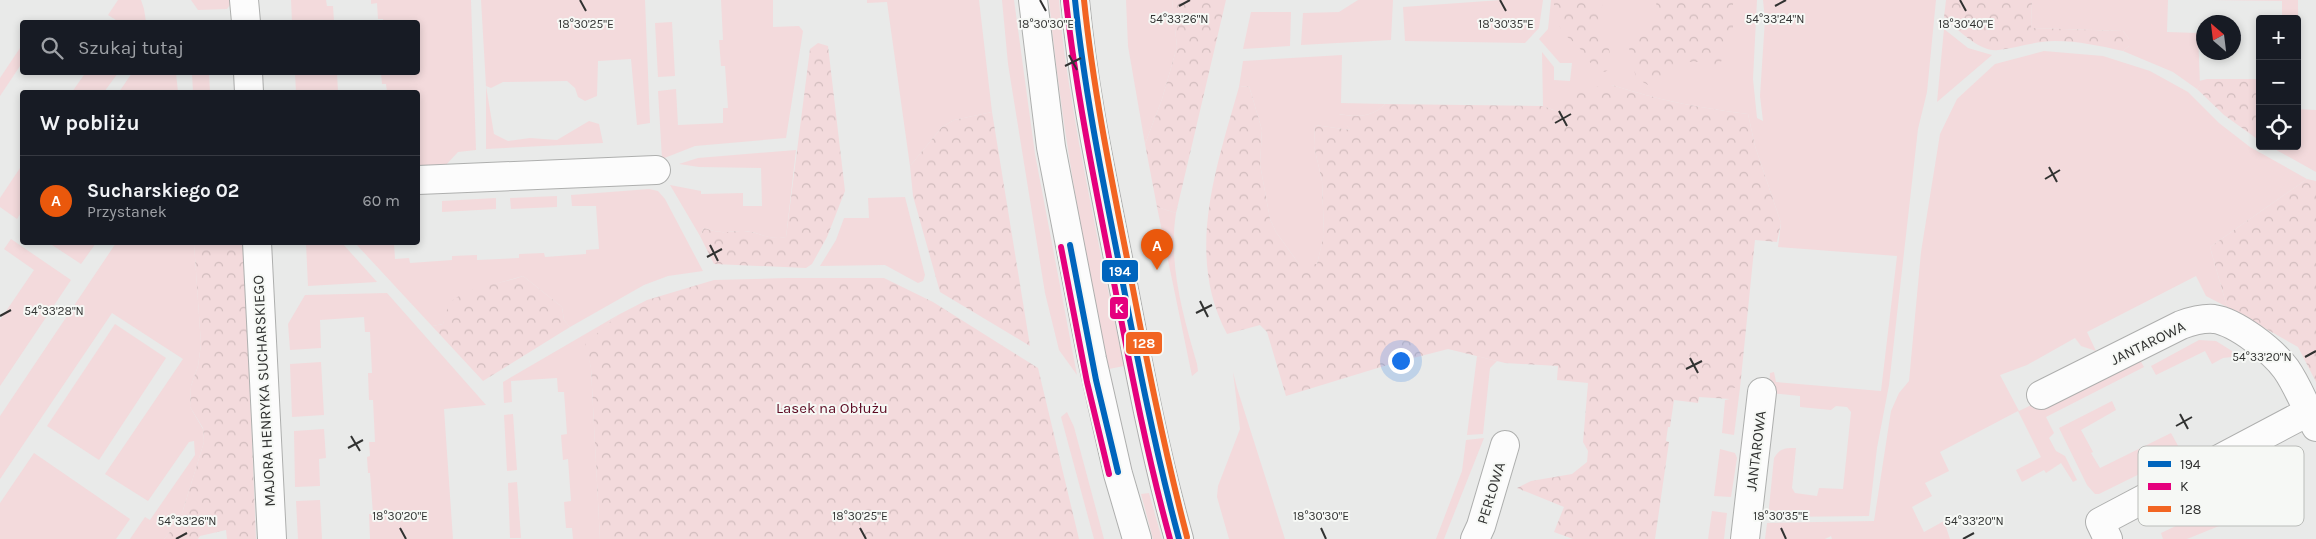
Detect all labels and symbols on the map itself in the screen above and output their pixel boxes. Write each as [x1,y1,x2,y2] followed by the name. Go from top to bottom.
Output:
[1149,12,1209,26] text: 54°33'26"N
[1746,12,1804,26] text: 54°33'24"N
[2196,15,2241,60] north arrow
[558,17,614,31] text: 18°30'25"E
[1018,17,1074,31] text: 18°30'30"E
[1478,17,1534,31] text: 18°30'35"E
[1938,17,1994,31] text: 18°30'40"E
[1141,229,1173,270] pin: A
[1101,259,1139,283] line badge: 194
[1109,263,1132,280] text: 194
[249,275,279,507] street label: MAJORA HENRYKA SUCHARSKIEGO
[1109,296,1129,320] line badge: K
[1114,300,1124,317] text: K
[24,304,84,318] text: 54°33'28"N
[2108,317,2189,369] street label: JANTAROWA
[1125,331,1163,355] line badge: 128
[1133,335,1155,352] text: 128
[1388,348,1414,374] your location
[2232,350,2292,364] text: 54°33'20"N
[776,399,888,417] park label: Lasek na Obłużu
[1742,409,1770,492] street label: JANTAROWA
[2138,446,2304,526] legend
[2180,456,2201,473] text: 194
[1473,459,1509,526] street label: PERŁOWA
[2180,478,2189,495] text: K
[2180,501,2201,518] text: 128
[372,509,428,523] text: 18°30'20"E
[832,509,888,523] text: 18°30'25"E
[1293,509,1349,523] text: 18°30'30"E
[1753,509,1809,523] text: 18°30'35"E
[157,514,217,528] text: 54°33'26"N
[1944,514,2004,528] text: 54°33'20"N

